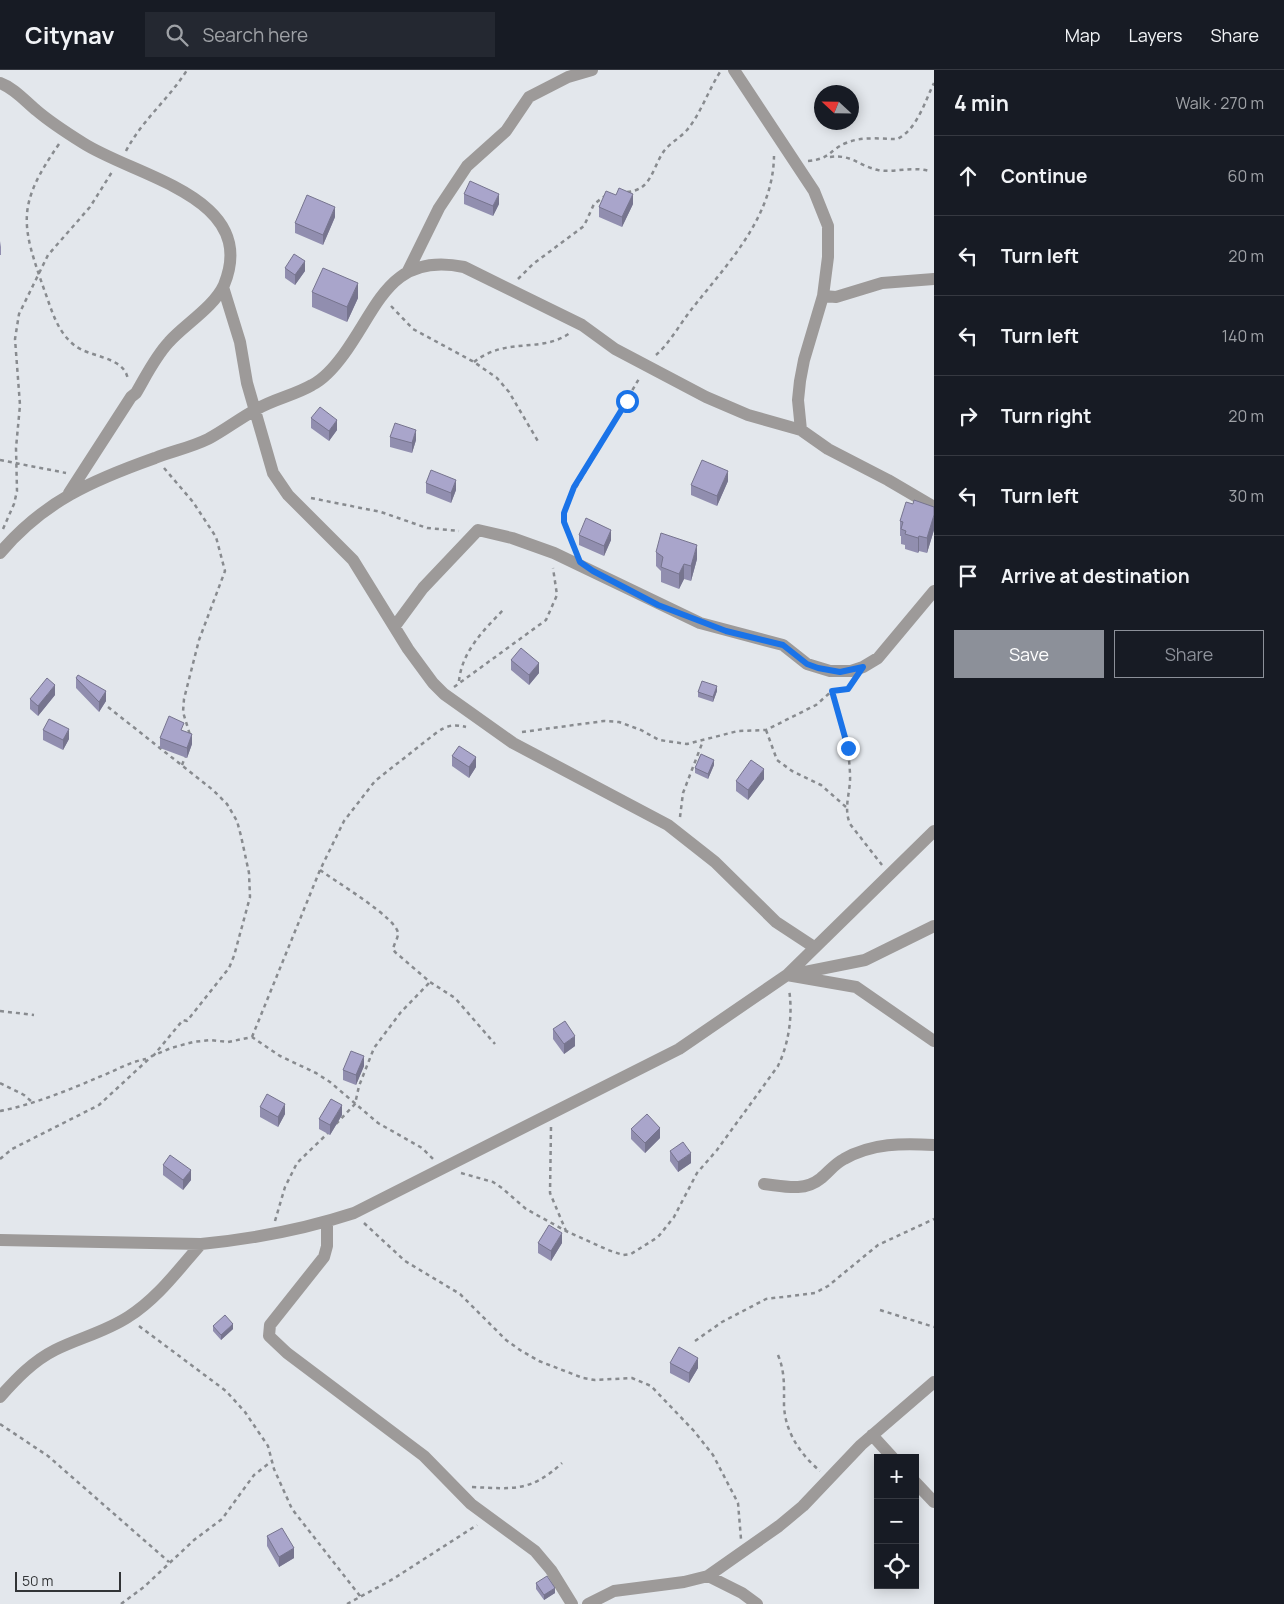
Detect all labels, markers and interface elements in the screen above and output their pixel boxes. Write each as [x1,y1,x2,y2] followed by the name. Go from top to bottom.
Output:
[145,12,495,57] search box
[25,18,115,51] text: Citynav
[163,21,191,49] icon: search
[203,22,308,48] text: Search here
[1065,23,1100,47] text: Map
[1128,23,1182,47] text: Layers
[1210,23,1259,47] text: Share
[814,85,859,130] north arrow
[954,89,1009,117] text: 4 min
[1175,92,1264,114] text: Walk · 270 m
[954,162,982,190] icon: ahead
[1001,163,1087,189] text: Continue
[1228,165,1264,187] text: 60 m
[954,242,982,270] icon: left
[1001,243,1079,269] text: Turn left
[1228,245,1264,267] text: 20 m
[954,322,982,350] icon: left
[1001,323,1079,349] text: Turn left
[1222,325,1264,347] text: 140 m
[616,390,639,413] route start
[954,402,982,430] icon: right
[1001,403,1091,429] text: Turn right
[1228,405,1264,427] text: 20 m
[954,482,982,510] icon: left
[1001,483,1079,509] text: Turn left
[1229,485,1264,507] text: 30 m
[954,562,982,590] icon: arrive
[1001,563,1190,589] text: Arrive at destination
[954,630,1104,678] button: Save
[1114,630,1264,678] button: Share
[837,737,860,760] route end
[874,1454,919,1589] map controls
[874,1454,919,1499] button: +
[874,1499,919,1544] button: −
[874,1544,919,1589] button: locate
[15,1569,121,1592] scale bar
[22,1571,53,1590] text: 50 m

